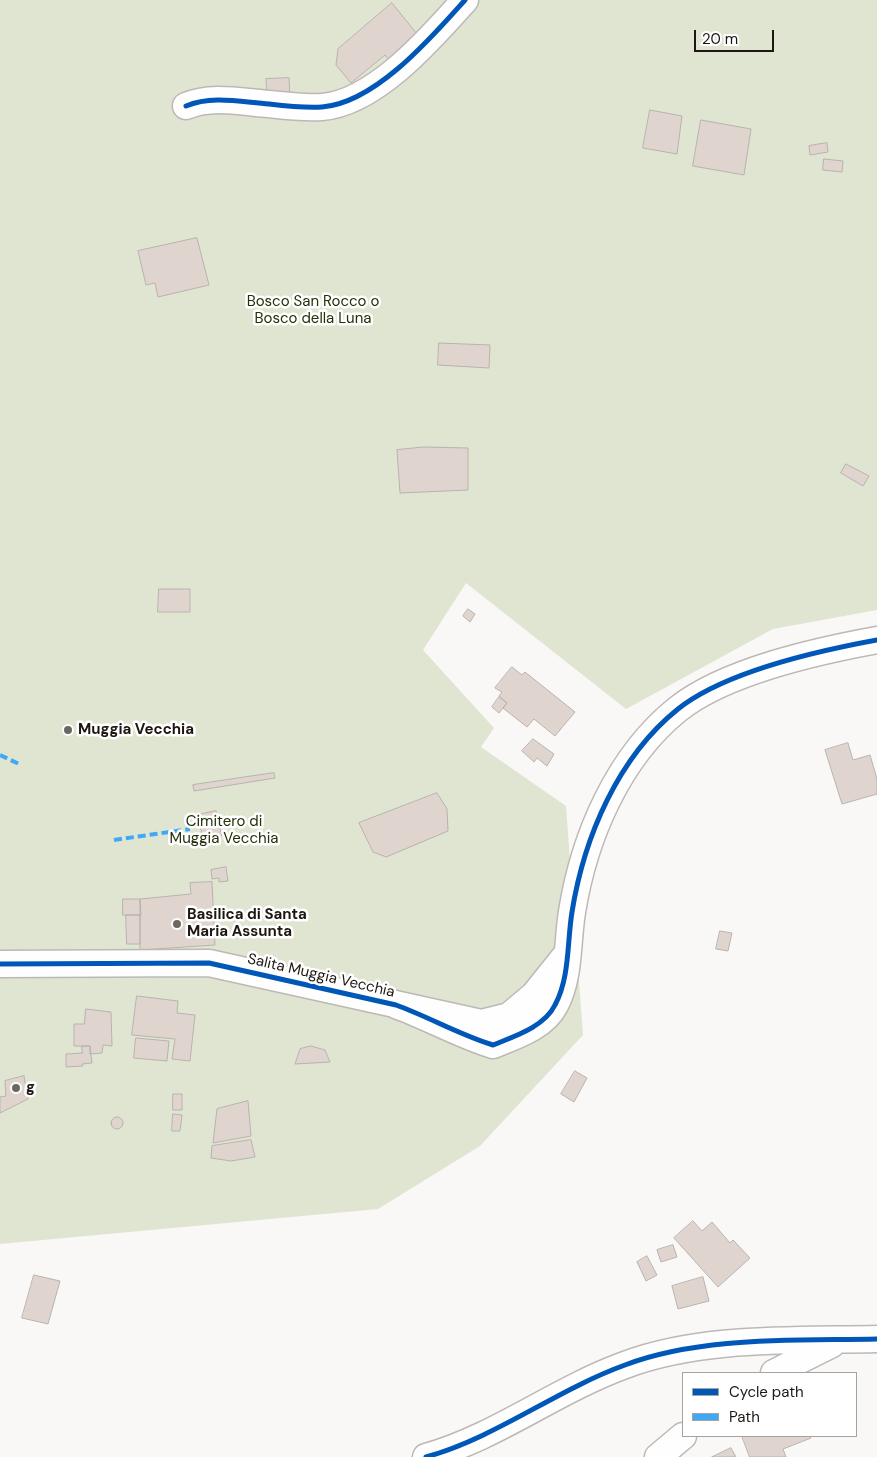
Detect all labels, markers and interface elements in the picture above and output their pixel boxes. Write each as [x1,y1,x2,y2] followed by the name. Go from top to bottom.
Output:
[697,20,777,52] scale bar
[702,29,738,49] text: 20 m
[247,293,379,328] park label: Bosco San Rocco o Bosco della Luna
[78,721,194,739] place label: Muggia Vecchia
[62,724,74,736] marker: Muggia Vecchia
[170,813,278,848] park label: Cimitero di Muggia Vecchia
[187,906,307,941] place label: Basilica di Santa Maria Assunta
[171,918,183,930] marker: Basilica di Santa Maria Assunta
[246,950,396,1002] street label: Salita Muggia Vecchia
[26,1079,35,1097] place label: g
[10,1082,22,1094] marker: g
[682,1372,857,1437] legend
[729,1382,804,1402] text: Cycle path
[729,1407,760,1427] text: Path

